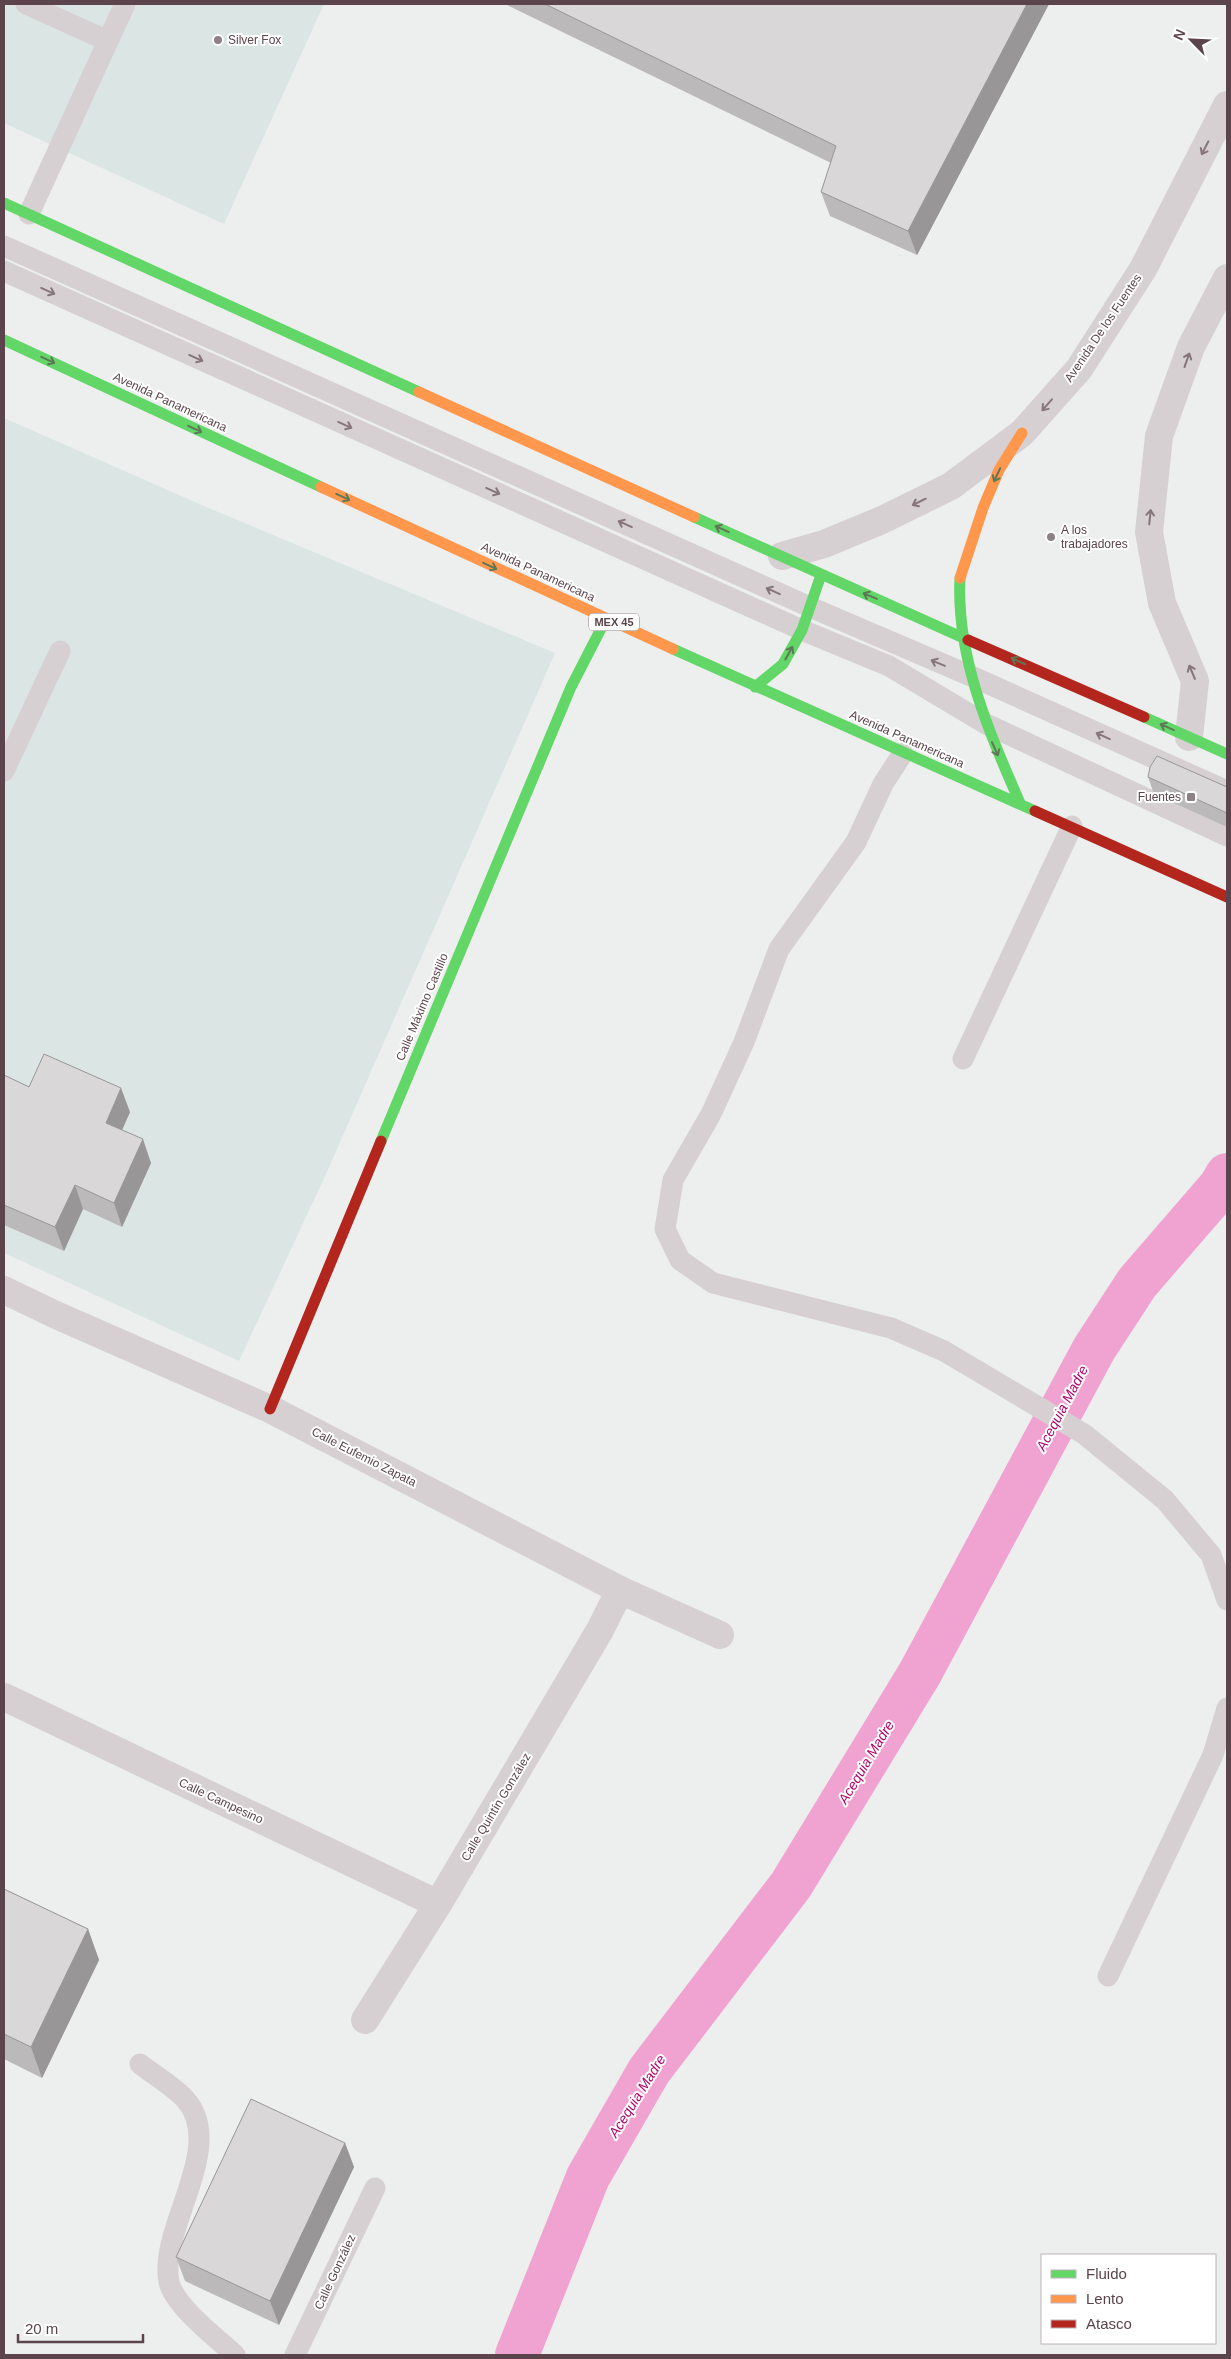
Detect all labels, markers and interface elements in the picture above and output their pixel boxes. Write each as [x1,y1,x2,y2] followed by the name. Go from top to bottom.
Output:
[1166,15,1216,65] north arrow
[1170,27,1188,43] text: N
[228,33,281,47] place label: Silver Fox
[212,34,224,46] marker: Silver Fox
[1200,140,1209,155] one-way arrow
[1062,271,1144,385] street label: Avenida De los Fuentes
[40,287,55,297] one-way arrow
[1183,353,1192,368] one-way arrow
[188,354,203,363] one-way arrow
[40,356,55,365] one-way arrow
[111,369,229,435] street label: Avenida Panamericana
[1042,398,1053,411] one-way arrow
[337,420,352,430] one-way arrow
[187,424,202,434] one-way arrow
[992,467,1002,482] one-way arrow
[485,487,500,496] one-way arrow
[335,493,350,502] one-way arrow
[912,498,927,507] one-way arrow
[1145,509,1155,525] one-way arrow
[618,519,633,529] one-way arrow
[715,523,730,533] one-way arrow
[1061,523,1128,551] place label: A los trabajadores
[1045,531,1057,543] marker: A los trabajadores
[479,539,597,605] street label: Avenida Panamericana
[482,561,497,571] one-way arrow
[766,585,781,595] one-way arrow
[863,590,878,600] one-way arrow
[589,614,639,630] road number: MEX 45
[785,646,795,661] one-way arrow
[1011,656,1026,666] one-way arrow
[931,657,946,667] one-way arrow
[1186,665,1196,680] one-way arrow
[848,707,967,771] street label: Avenida Panamericana
[1160,722,1175,732] one-way arrow
[1096,730,1111,740] one-way arrow
[990,741,1000,756] one-way arrow
[1138,790,1181,804] place label: Fuentes
[1185,791,1197,803] marker: Fuentes
[393,951,451,1063] street label: Calle Máximo Castillo
[1032,1362,1091,1454] water label: Acequia Madre
[309,1425,419,1490] street label: Calle Eufemio Zapata
[834,1717,897,1807] water label: Acequia Madre
[458,1751,534,1863] street label: Calle Quintín González
[177,1775,266,1827] street label: Calle Campesino
[605,2052,669,2141] water label: Acequia Madre
[311,2232,359,2312] street label: Calle González
[1041,2254,1216,2344] legend
[1086,2265,1127,2282] text: Fluido
[1086,2290,1124,2307] text: Lento
[18,2312,142,2344] scale bar
[1086,2315,1132,2332] text: Atasco
[25,2320,58,2337] text: 20 m

